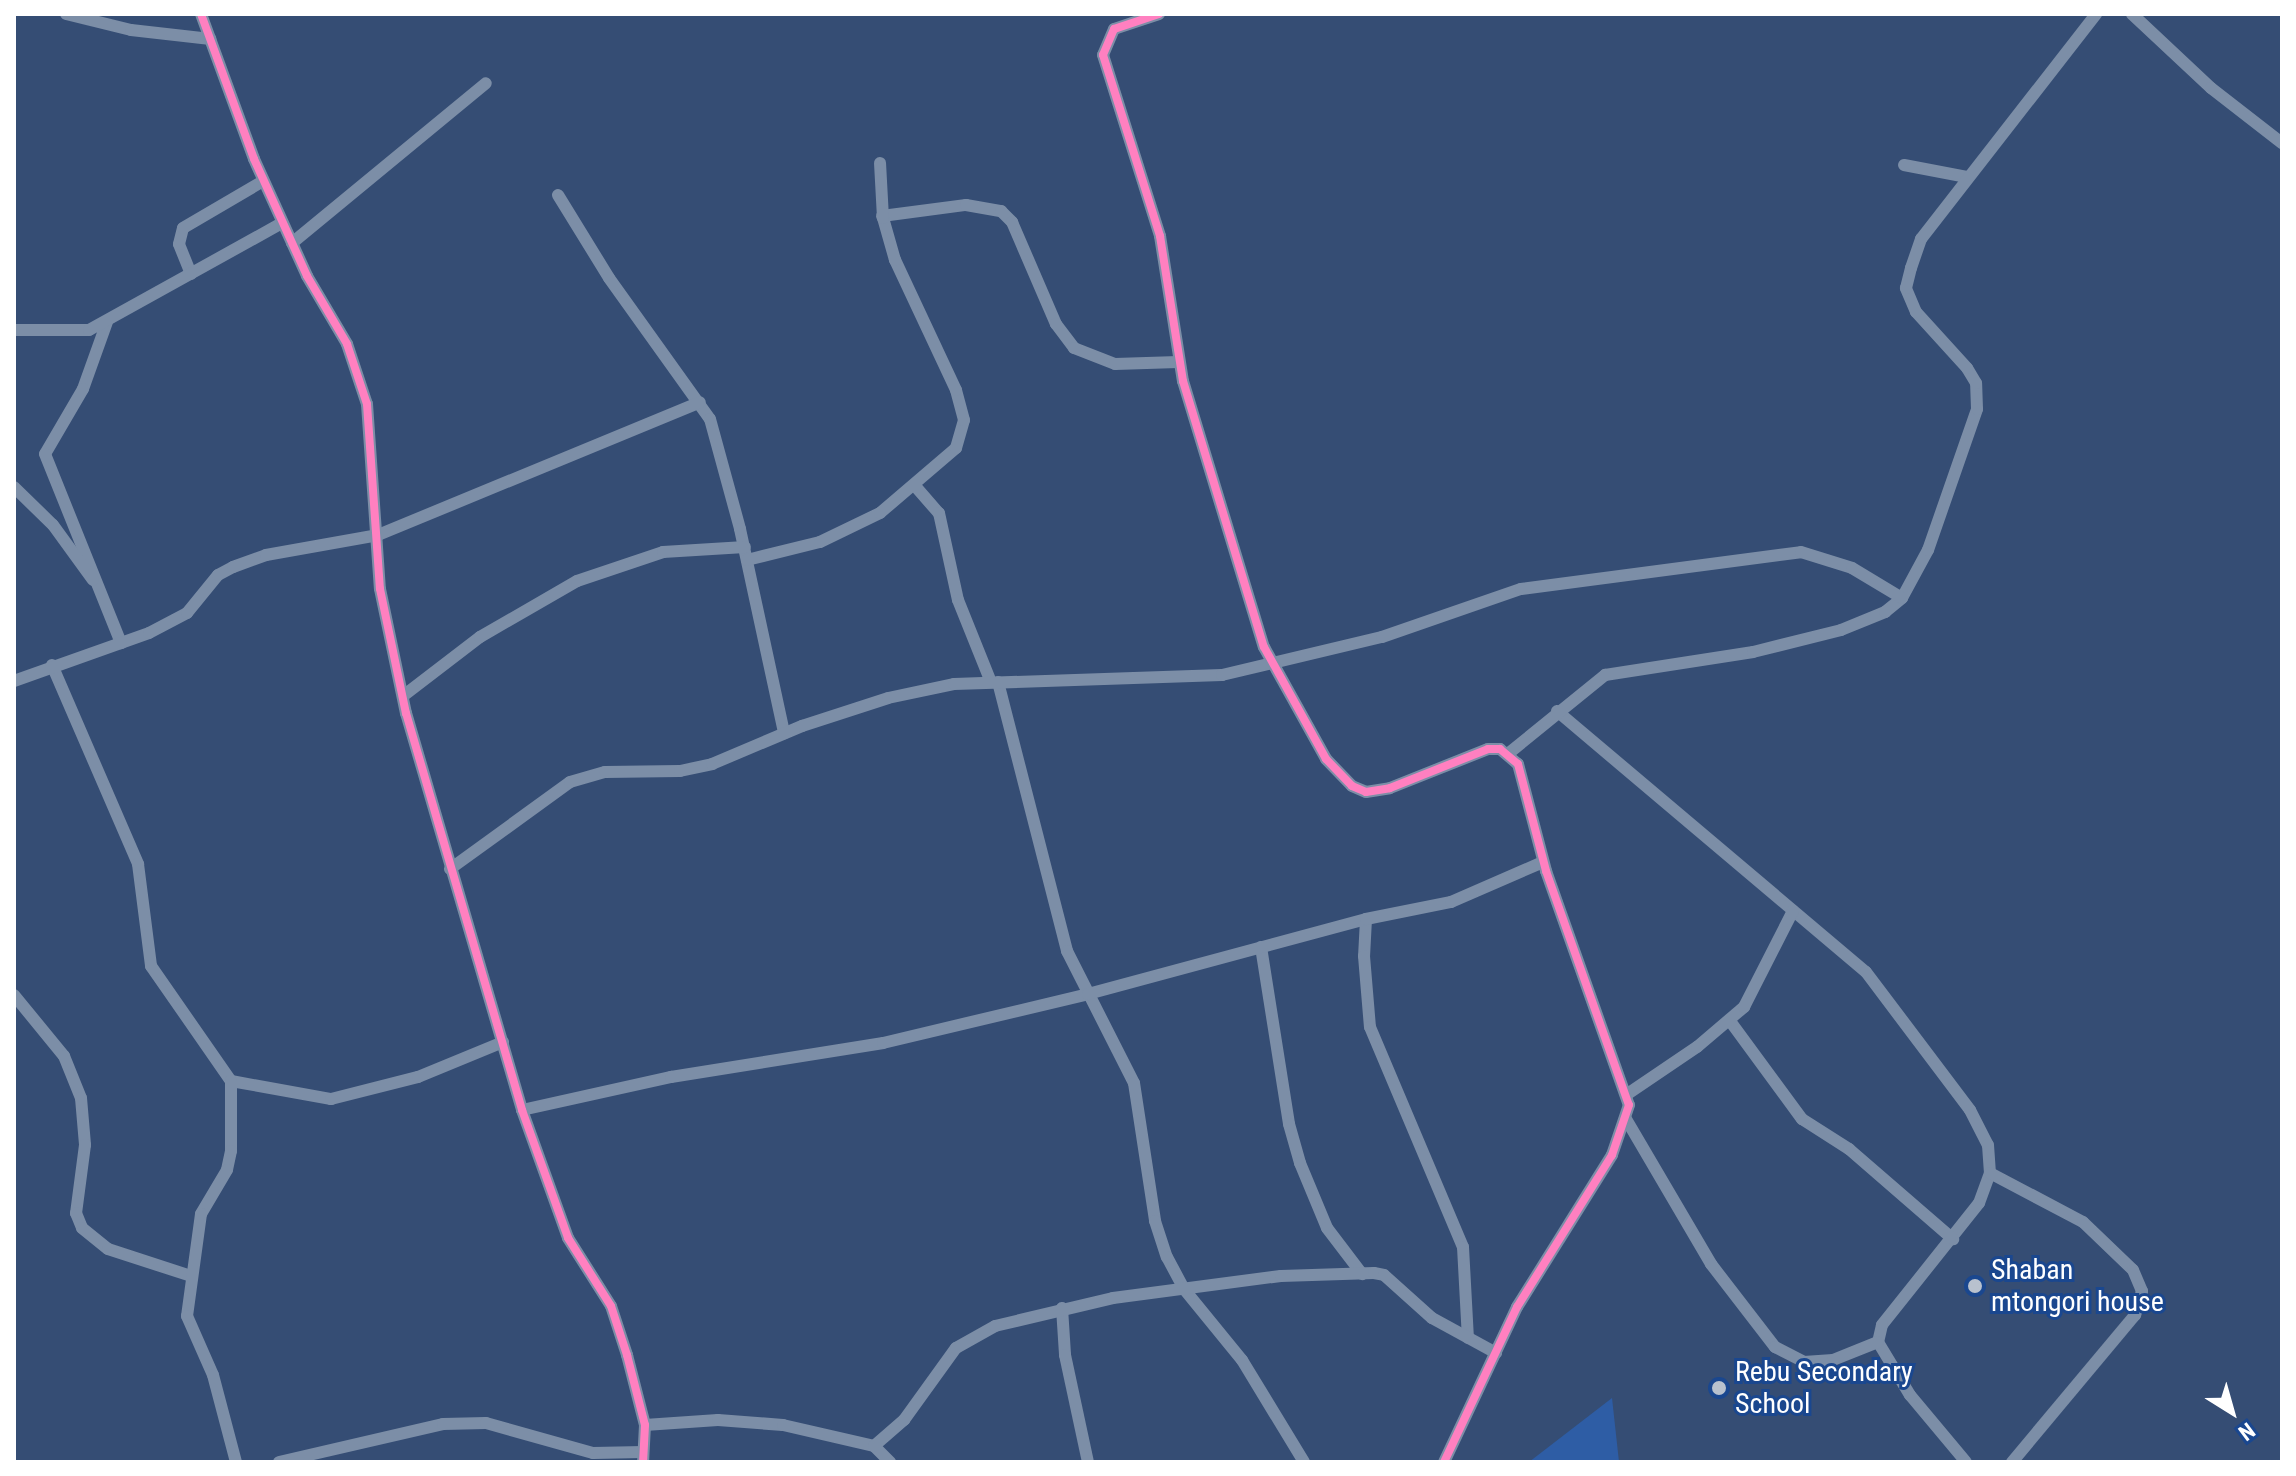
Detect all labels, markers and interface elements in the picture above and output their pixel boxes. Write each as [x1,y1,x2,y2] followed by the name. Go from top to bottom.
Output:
[1991,1253,2164,1319] place label: Shaban mtongori house
[1966,1277,1984,1295] marker: Shaban mtongori house
[1735,1355,1913,1421] place label: Rebu Secondary School
[2192,1372,2272,1452] north arrow
[1710,1379,1728,1397] marker: Rebu Secondary School
[2234,1418,2260,1446] text: N

